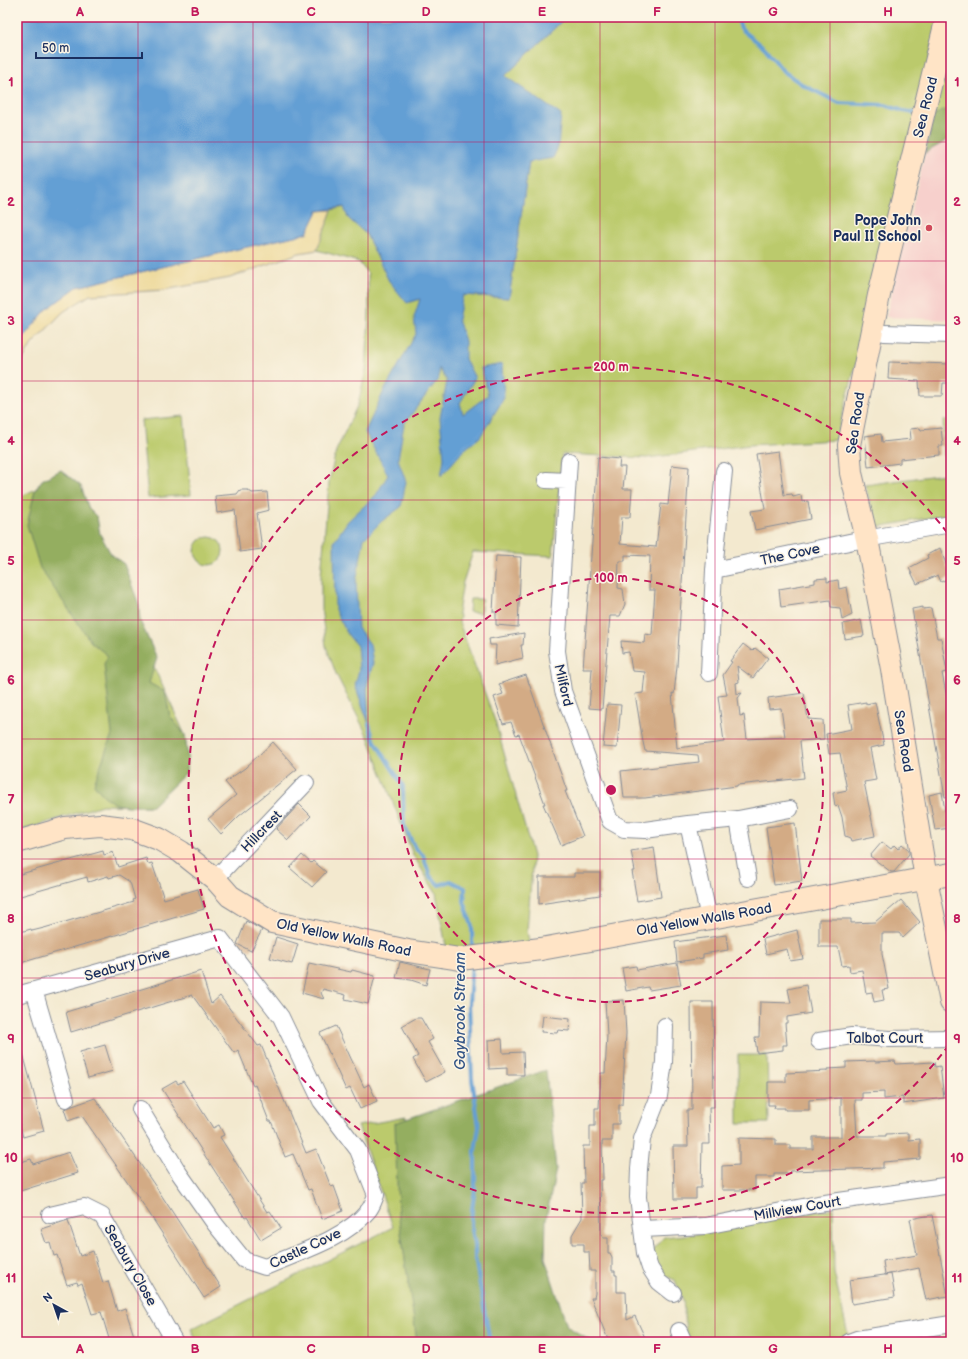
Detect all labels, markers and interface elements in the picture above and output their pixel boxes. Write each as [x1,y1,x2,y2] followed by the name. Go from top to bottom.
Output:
[75,4,84,20] text: A
[190,4,200,20] text: B
[306,4,316,20] text: C
[421,4,431,20] text: D
[538,4,547,20] text: E
[653,4,661,20] text: F
[768,4,778,20] text: G
[883,4,893,20] text: H
[36,34,142,60] scale bar
[42,41,69,56] text: 50 m
[8,74,14,90] text: 1
[954,74,960,90] text: 1
[910,75,941,139] street label: Sea Road
[7,194,15,210] text: 2
[953,194,961,210] text: 2
[833,212,921,245] place label: Pope John Paul II School
[924,223,934,233] marker: Pope John Paul II School
[7,313,15,329] text: 3
[953,313,961,329] text: 3
[593,360,629,375] text: 200 m
[843,391,868,455] street label: Sea Road
[7,433,15,449] text: 4
[953,433,961,449] text: 4
[759,540,821,569] street label: The Cove
[7,553,15,569] text: 5
[953,553,961,569] text: 5
[594,571,628,586] text: 100 m
[550,662,577,708] street label: Milford
[7,672,15,688] text: 6
[953,672,961,688] text: 6
[890,709,917,773] street label: Sea Road
[604,783,618,797] centre of rings
[7,792,15,808] text: 7
[953,792,961,808] text: 7
[237,806,286,856] street label: Hillcrest
[635,899,773,940] street label: Old Yellow Walls Road
[7,911,15,927] text: 8
[953,911,961,927] text: 8
[275,915,413,960] street label: Old Yellow Walls Road
[82,944,172,985] street label: Seabury Drive
[451,952,470,1070] water label: Gaybrook Stream
[847,1030,924,1047] street label: Talbot Court
[7,1031,15,1047] text: 9
[953,1031,961,1047] text: 9
[4,1150,18,1166] text: 10
[950,1150,964,1166] text: 10
[752,1192,843,1225] street label: Millview Court
[100,1221,161,1309] street label: Seabury Close
[267,1224,344,1272] street label: Castle Cove
[6,1270,16,1286] text: 11
[952,1270,962,1286] text: 11
[34,1285,74,1325] north arrow
[41,1290,55,1305] text: N
[75,1341,84,1357] text: A
[190,1341,200,1357] text: B
[306,1341,316,1357] text: C
[421,1341,431,1357] text: D
[538,1341,547,1357] text: E
[653,1341,661,1357] text: F
[768,1341,778,1357] text: G
[883,1341,893,1357] text: H

